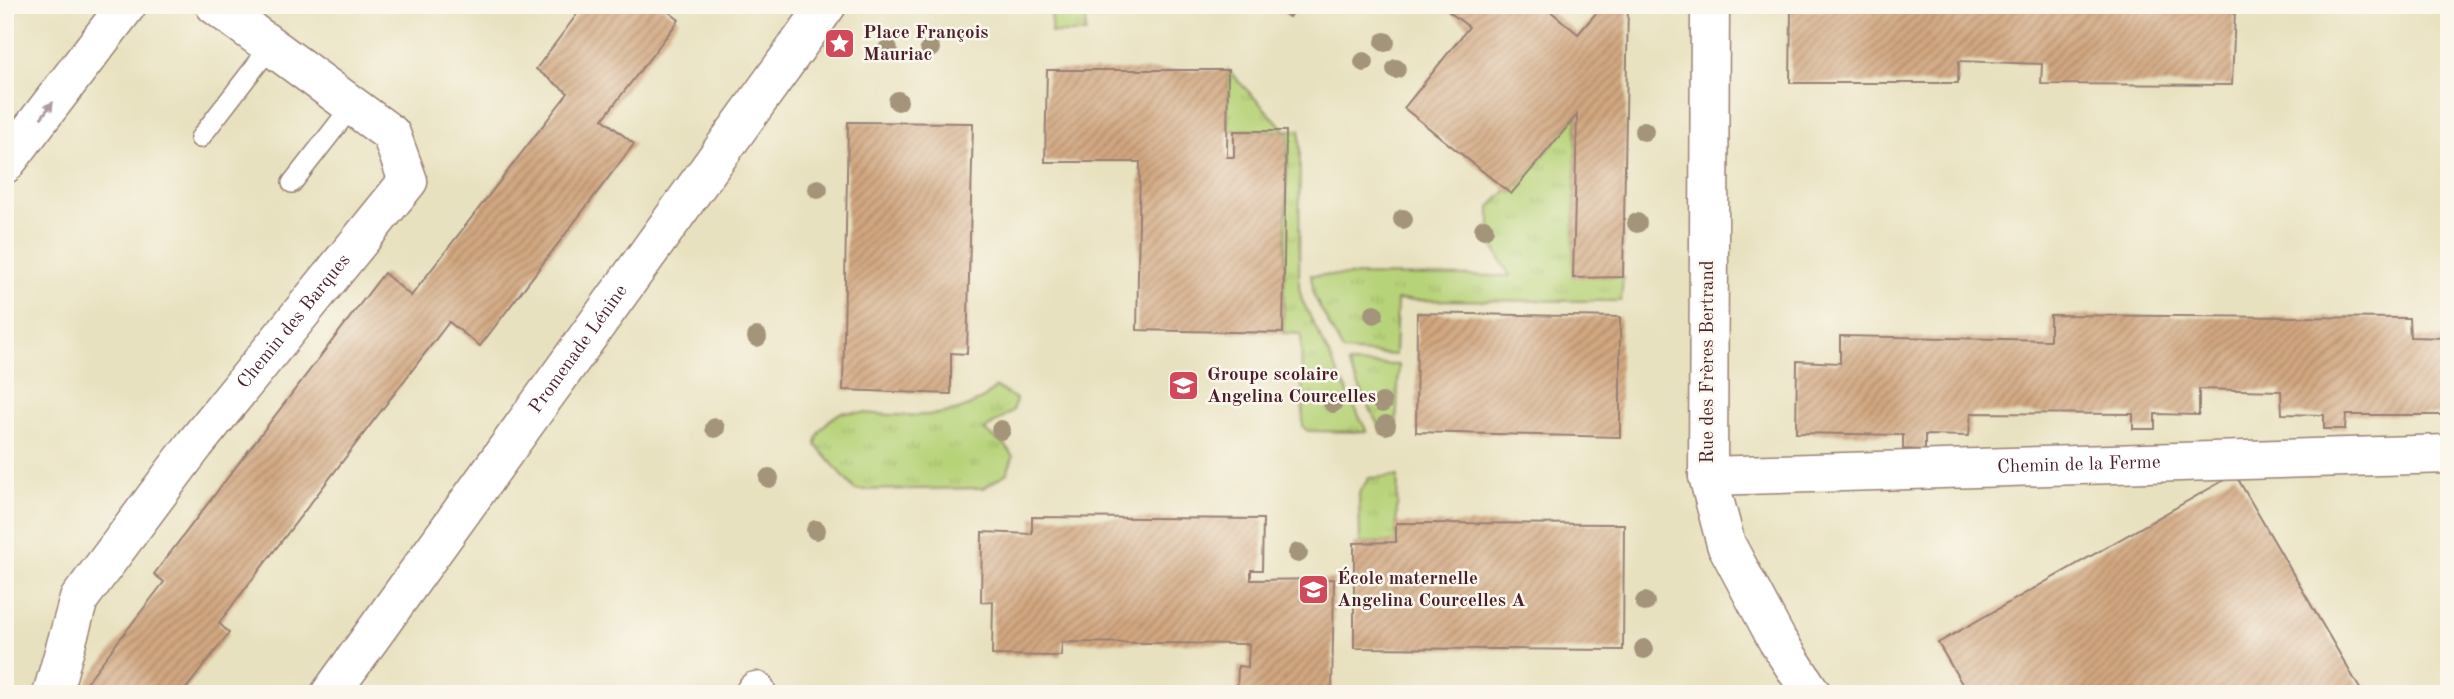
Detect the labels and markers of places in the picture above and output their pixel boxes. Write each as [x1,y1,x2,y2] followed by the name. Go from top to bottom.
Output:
[863,24,988,65] place label: Place François Mauriac
[823,27,857,61] place icon: Place François Mauriac
[1207,366,1376,407] place label: Groupe scolaire Angelina Courcelles
[1167,369,1201,403] school or university icon: Groupe scolaire Angelina Courcelles
[1337,566,1526,611] place label: École maternelle Angelina Courcelles A
[1297,573,1331,607] school or university icon: École maternelle Angelina Courcelles A

